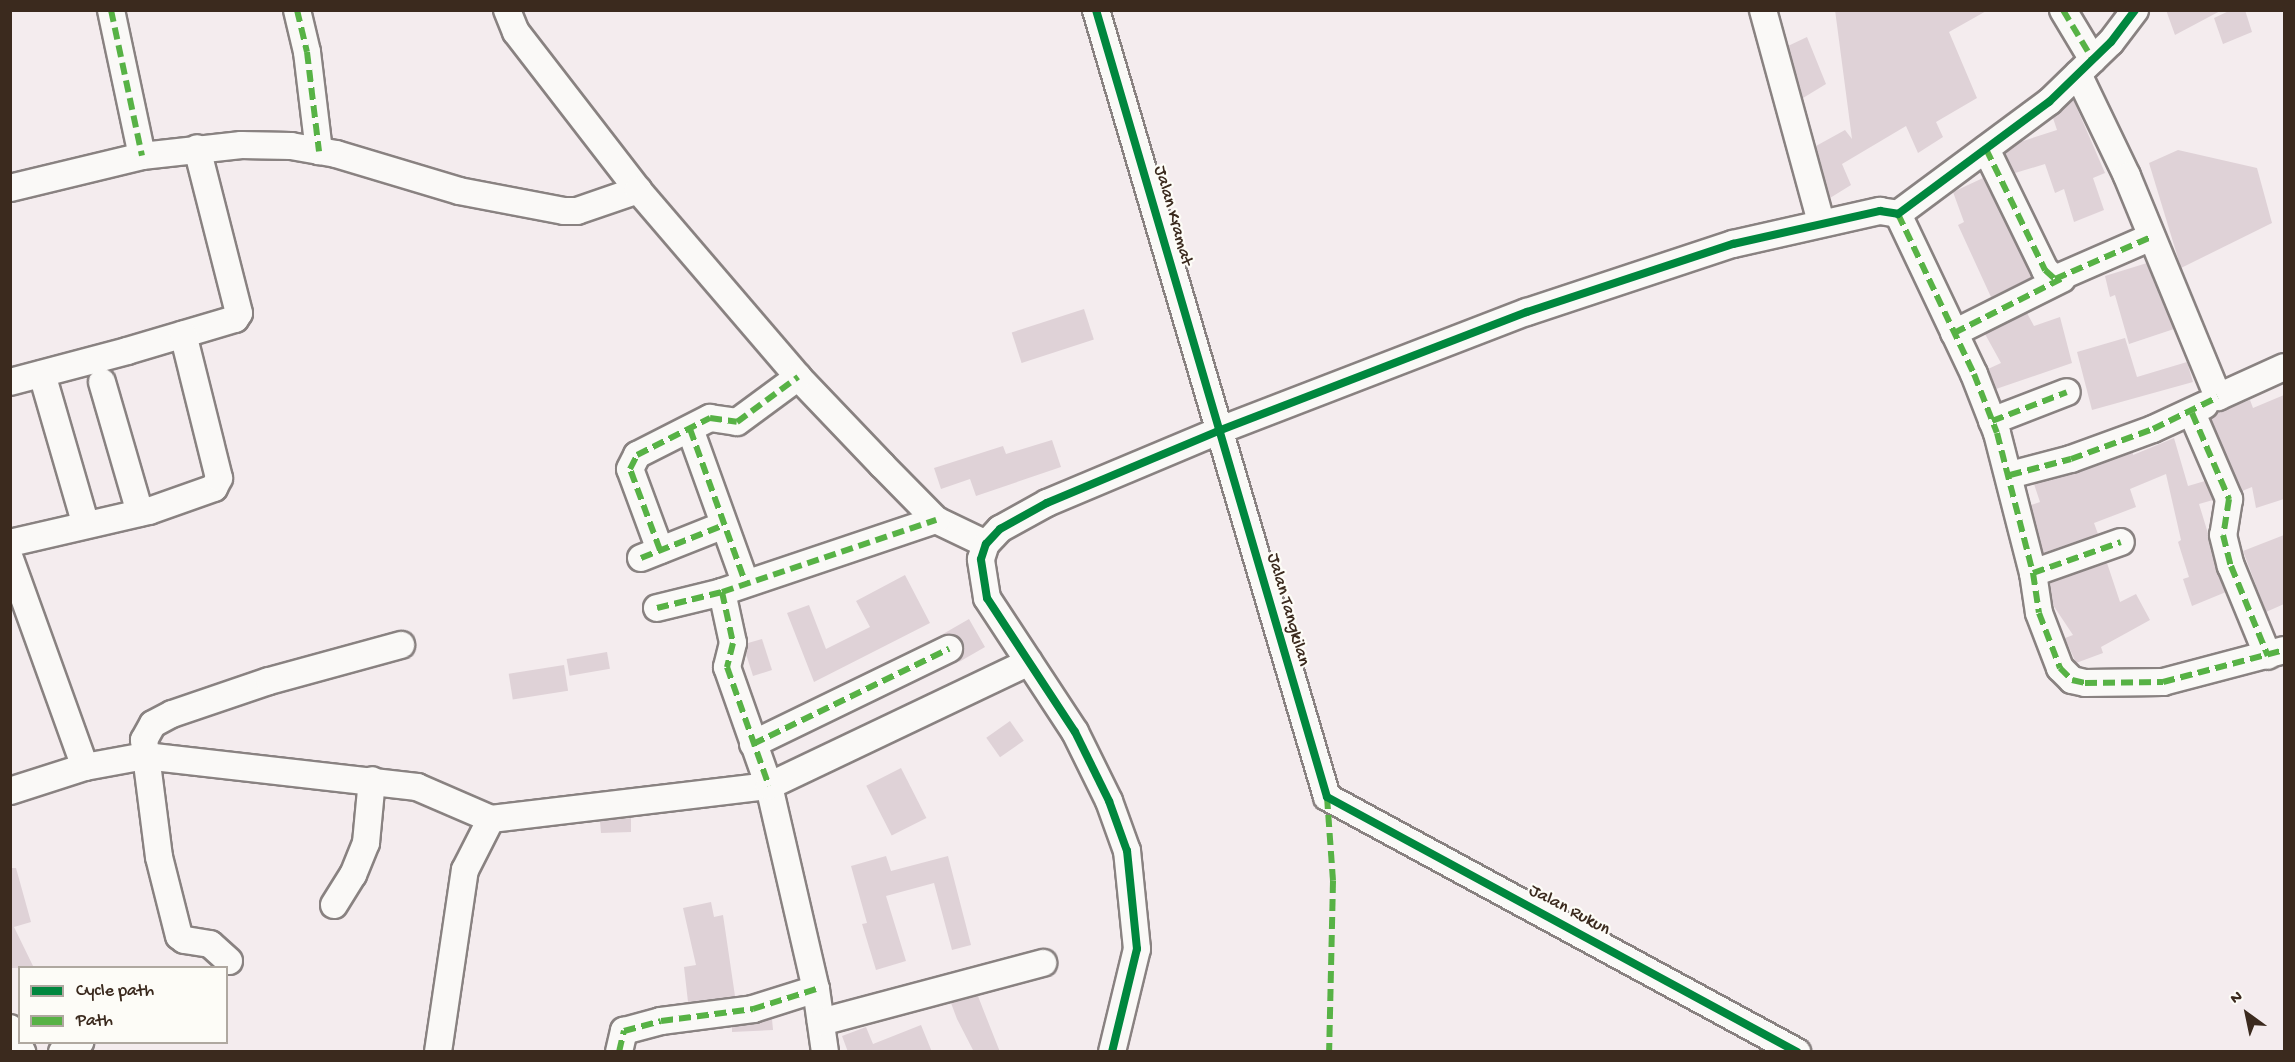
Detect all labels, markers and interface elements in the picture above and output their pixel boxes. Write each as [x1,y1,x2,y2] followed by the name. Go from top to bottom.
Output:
[1147,164,1197,268] street label: Jalan Kramat
[1261,551,1313,669] street label: Jalan Tangkilan
[1525,881,1613,941] street label: Jalan Rukun
[18,966,228,1044] legend
[76,981,154,1002] text: Cycle path
[2217,984,2277,1044] north arrow
[2227,988,2246,1009] text: N
[76,1011,113,1032] text: Path

